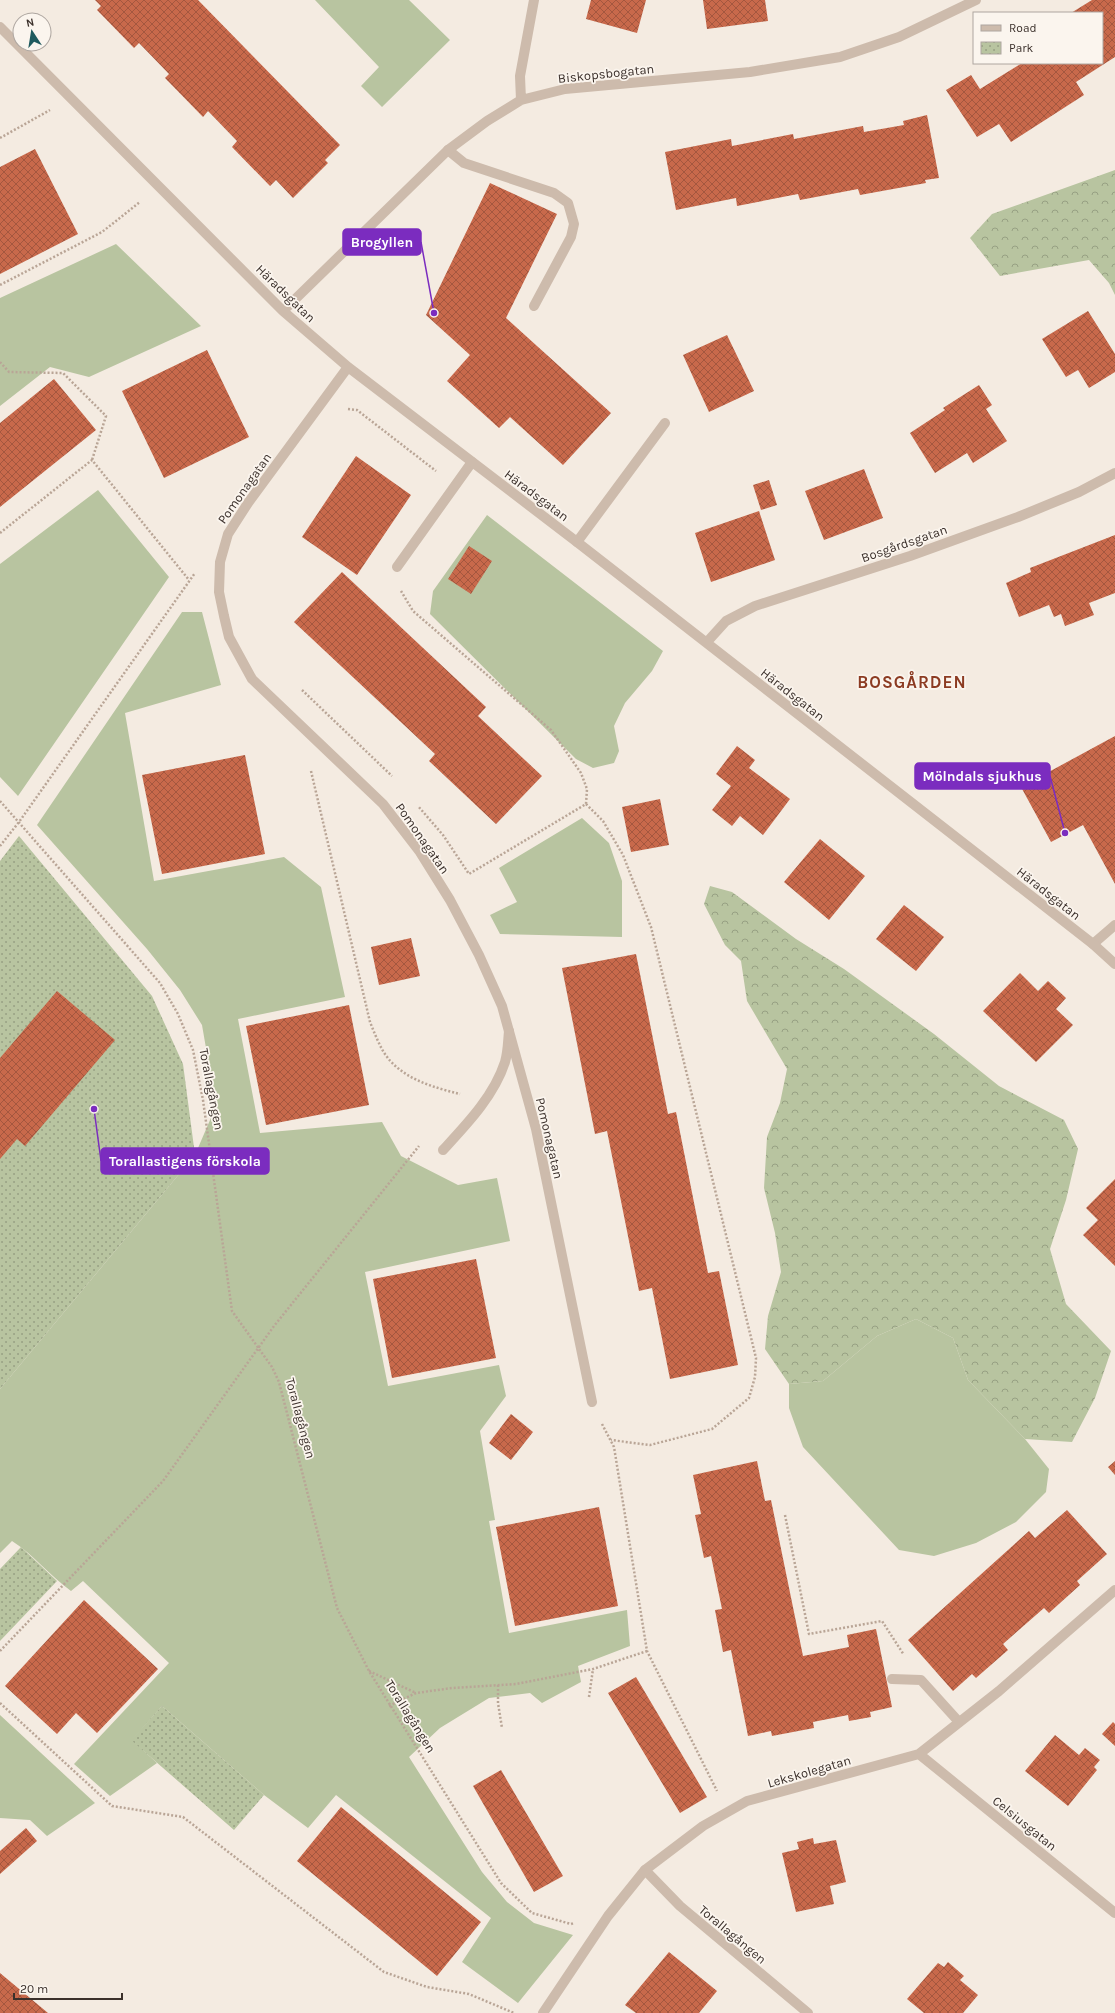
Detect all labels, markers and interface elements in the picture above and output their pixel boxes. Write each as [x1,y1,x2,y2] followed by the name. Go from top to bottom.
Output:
[12,12,52,52] north arrow
[973,12,1103,64] legend
[25,16,35,30] text: N
[1009,21,1037,35] text: Road
[1009,41,1034,55] text: Park
[557,61,655,86] street label: Biskopsbogatan
[343,229,421,255] callout: Brogyllen
[351,234,413,251] text: Brogyllen
[253,261,318,325] street label: Häradsgatan
[214,450,274,527] street label: Pomonagatan
[502,466,572,524] street label: Häradsgatan
[859,522,949,565] street label: Bosgårdsgatan
[758,665,828,724] street label: Häradsgatan
[857,670,967,692] district label: BOSGÅRDEN
[915,763,1050,789] callout: Mölndals sjukhus
[922,768,1042,785] text: Mölndals sjukhus
[393,800,453,877] street label: Pomonagatan
[1014,864,1084,923] street label: Häradsgatan
[196,1047,227,1131] street label: Torallagången
[533,1096,566,1180] street label: Pomonagatan
[101,1148,269,1174] callout: Torallastigens förskola
[109,1153,261,1170] text: Torallastigens förskola
[283,1376,319,1460] street label: Torallagången
[382,1677,439,1755] street label: Torallagången
[766,1752,853,1791] street label: Lekskolegatan
[990,1793,1060,1854] street label: Celsiusgatan
[696,1902,769,1967] street label: Torallagången
[14,1975,122,2001] scale bar
[20,1982,48,1996] text: 20 m

